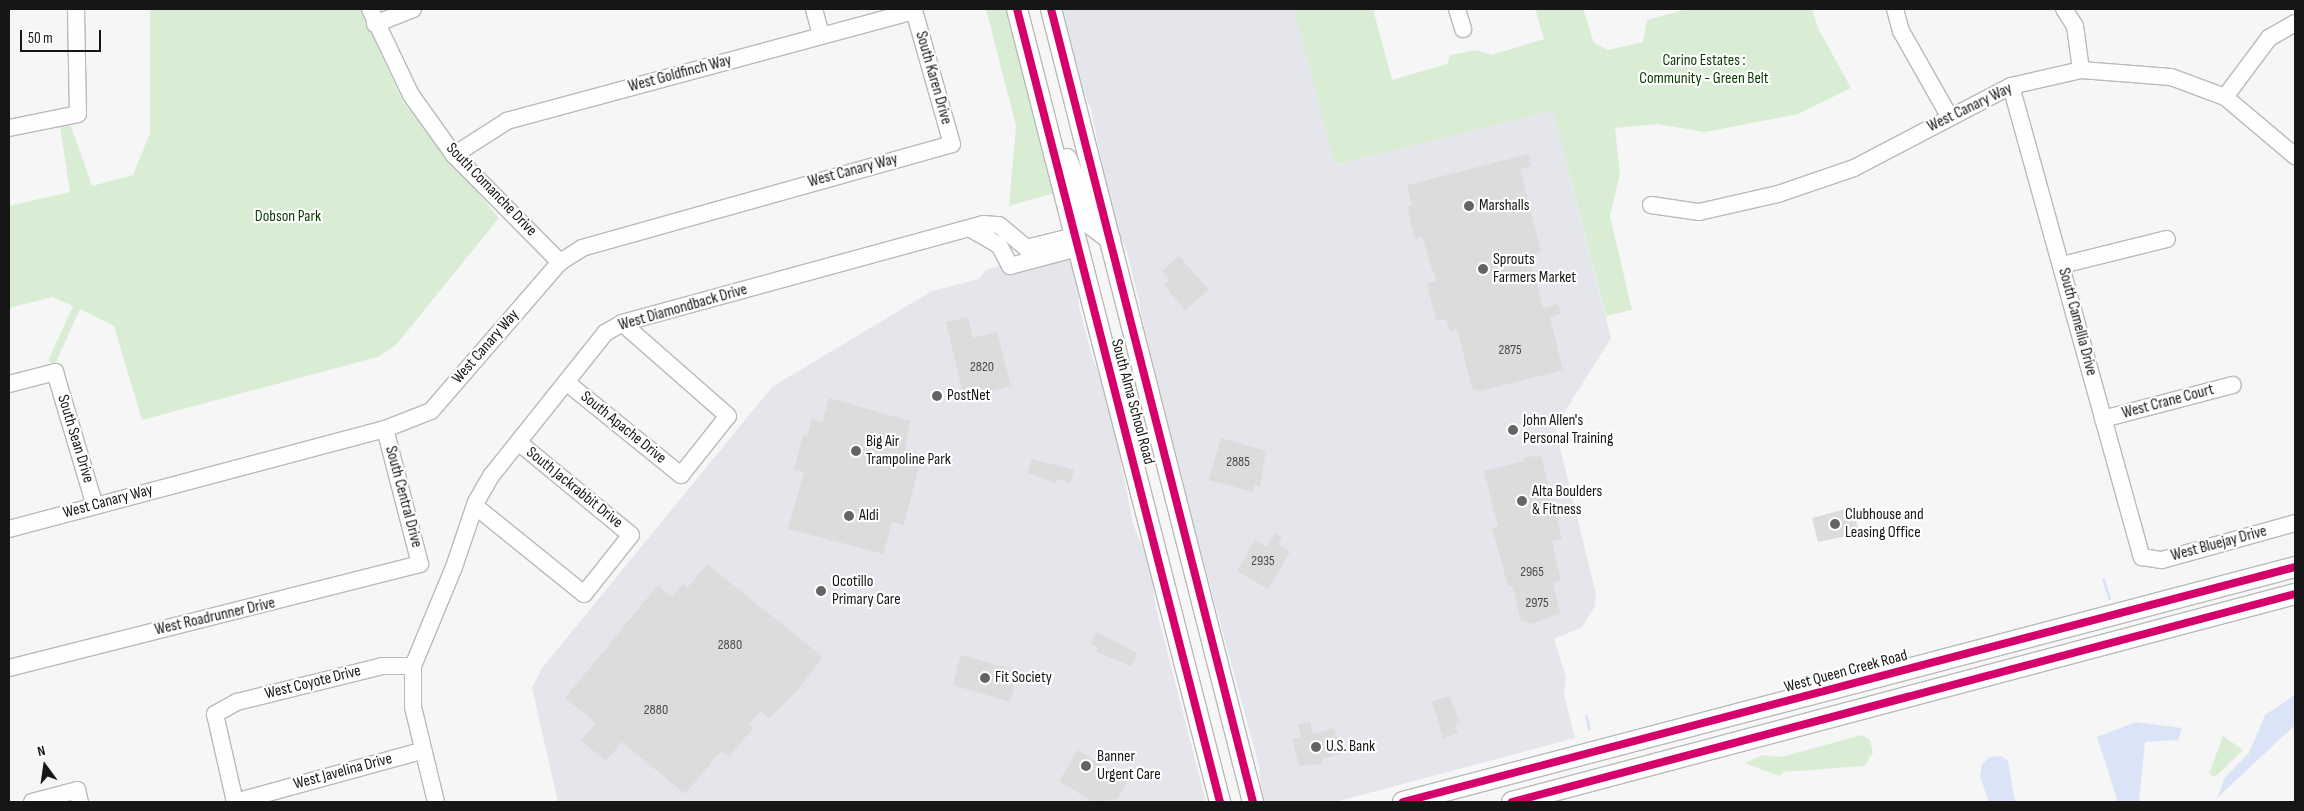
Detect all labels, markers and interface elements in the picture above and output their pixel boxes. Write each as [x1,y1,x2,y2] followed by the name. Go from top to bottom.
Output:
[22,20,104,52] scale bar
[28,29,53,48] text: 50 m
[911,29,955,127] street label: South Karen Drive
[626,51,734,97] street label: West Goldfinch Way
[1639,51,1769,89] park label: Carino Estates : Community - Green Belt
[1924,79,2016,137] street label: West Canary Way
[442,139,540,241] street label: South Comanche Drive
[806,150,900,192] street label: West Canary Way
[1479,196,1529,216] place label: Marshalls
[1463,200,1475,212] marker: Marshalls
[255,207,321,227] park label: Dobson Park
[1493,250,1576,288] place label: Sprouts Farmers Market
[1477,263,1489,275] marker: Sprouts Farmers Market
[2053,266,2101,378] street label: South Camellia Drive
[616,280,750,336] street label: West Diamondback Drive
[449,306,523,388] street label: West Canary Way
[1106,337,1158,467] street label: South Alma School Road
[1498,342,1522,358] house number: 2875
[970,359,994,375] house number: 2820
[2120,381,2216,423] street label: West Crane Court
[947,386,990,406] place label: PostNet
[576,388,670,468] street label: South Apache Drive
[931,390,943,402] marker: PostNet
[52,393,98,485] street label: South Sean Drive
[1523,411,1613,449] place label: John Allen's Personal Training
[1507,424,1519,436] marker: John Allen's Personal Training
[866,432,951,470] place label: Big Air Trampoline Park
[522,443,626,533] street label: South Jackrabbit Drive
[380,444,426,550] street label: South Central Drive
[850,445,862,457] marker: Big Air Trampoline Park
[1226,454,1250,470] house number: 2885
[61,481,155,523] street label: West Canary Way
[1532,482,1602,520] place label: Alta Boulders & Fitness
[1516,495,1528,507] marker: Alta Boulders & Fitness
[1845,505,1924,543] place label: Clubhouse and Leasing Office
[859,506,879,526] place label: Aldi
[843,510,855,522] marker: Aldi
[1829,518,1841,530] marker: Clubhouse and Leasing Office
[2169,522,2269,566] street label: West Bluejay Drive
[1251,553,1275,569] house number: 2935
[1520,564,1544,580] house number: 2965
[832,572,901,610] place label: Ocotillo Primary Care
[814,584,828,598] marker: Ocotillo Primary Care
[153,594,277,640] street label: West Roadrunner Drive
[1525,595,1549,611] house number: 2975
[718,637,742,653] house number: 2880
[1782,646,1910,698] street label: West Queen Creek Road
[263,662,363,704] street label: West Coyote Drive
[995,668,1052,688] place label: Fit Society
[979,672,991,684] marker: Fit Society
[644,702,668,718] house number: 2880
[1326,737,1375,757] place label: U.S. Bank
[20,741,70,791] north arrow
[1310,741,1322,753] marker: U.S. Bank
[36,742,47,760] text: N
[1097,747,1161,785] place label: Banner Urgent Care
[292,750,394,794] street label: West Javelina Drive
[1079,759,1093,773] marker: Banner Urgent Care

